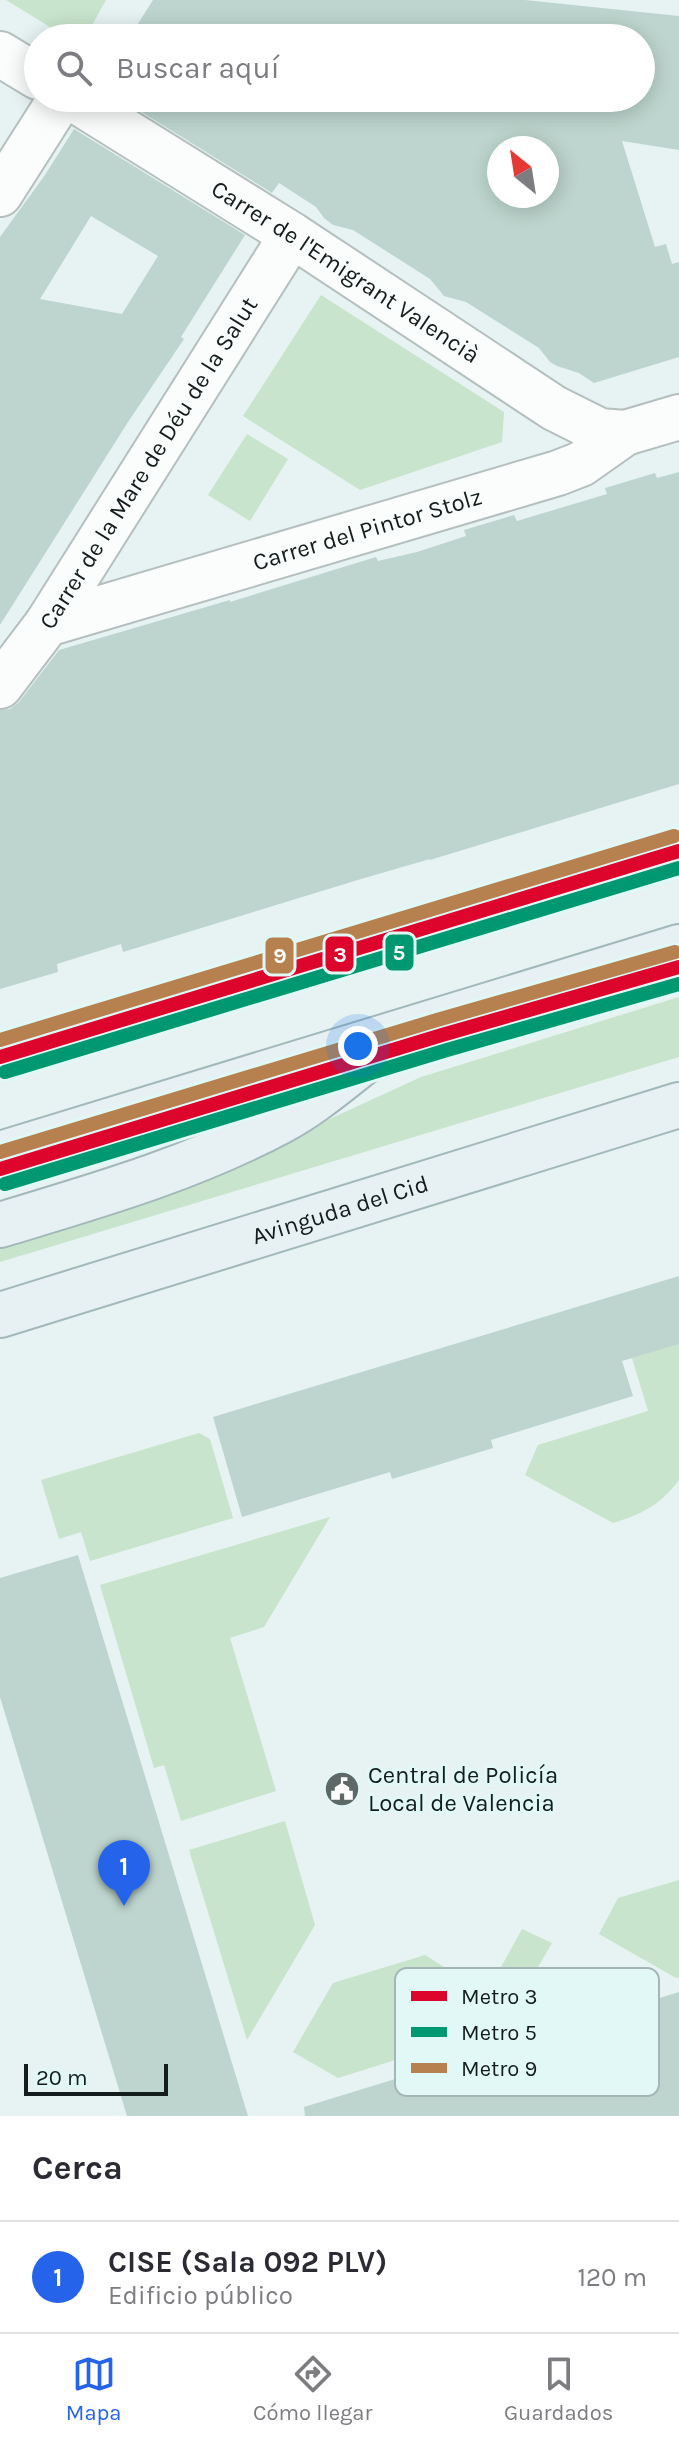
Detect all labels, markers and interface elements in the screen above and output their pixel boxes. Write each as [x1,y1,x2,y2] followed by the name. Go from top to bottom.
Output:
[24,24,655,112] search box
[52,46,96,90] icon: search
[116,50,280,86] text: Buscar aquí
[487,136,559,208] north arrow
[206,174,485,369] street label: Carrer de l'Emigrant Valencià
[33,292,263,634] street label: Carrer de la Mare de Déu de la Salut
[250,482,485,576] street label: Carrer del Pintor Stolz
[384,933,415,972] line badge: 5
[324,935,355,973] line badge: 3
[264,936,295,975] line badge: 9
[393,940,405,966] text: 5
[333,942,347,968] text: 3
[273,943,287,969] text: 9
[338,1026,378,1066] your location
[248,1169,432,1250] street label: Avinguda del Cid
[368,1761,558,1817] place label: Central de Policía Local de Valencia
[323,1770,361,1808] public building icon: Central de Policía Local de Valencia
[98,1840,150,1906] pin: 1
[395,1968,659,2096] legend
[461,1984,537,2010] text: Metro 3
[461,2020,537,2046] text: Metro 5
[461,2056,537,2082] text: Metro 9
[24,2060,168,2096] scale bar
[36,2065,88,2091] text: 20 m
[32,2148,123,2188] text: Cerca
[108,2244,387,2280] text: CISE (Sala 092 PLV)
[53,2262,63,2293] text: 1
[577,2262,647,2293] text: 120 m
[108,2280,293,2311] text: Edificio público
[66,2352,121,2426] tab: Mapa
[253,2352,372,2426] tab: Cómo llegar
[504,2352,613,2426] tab: Guardados

